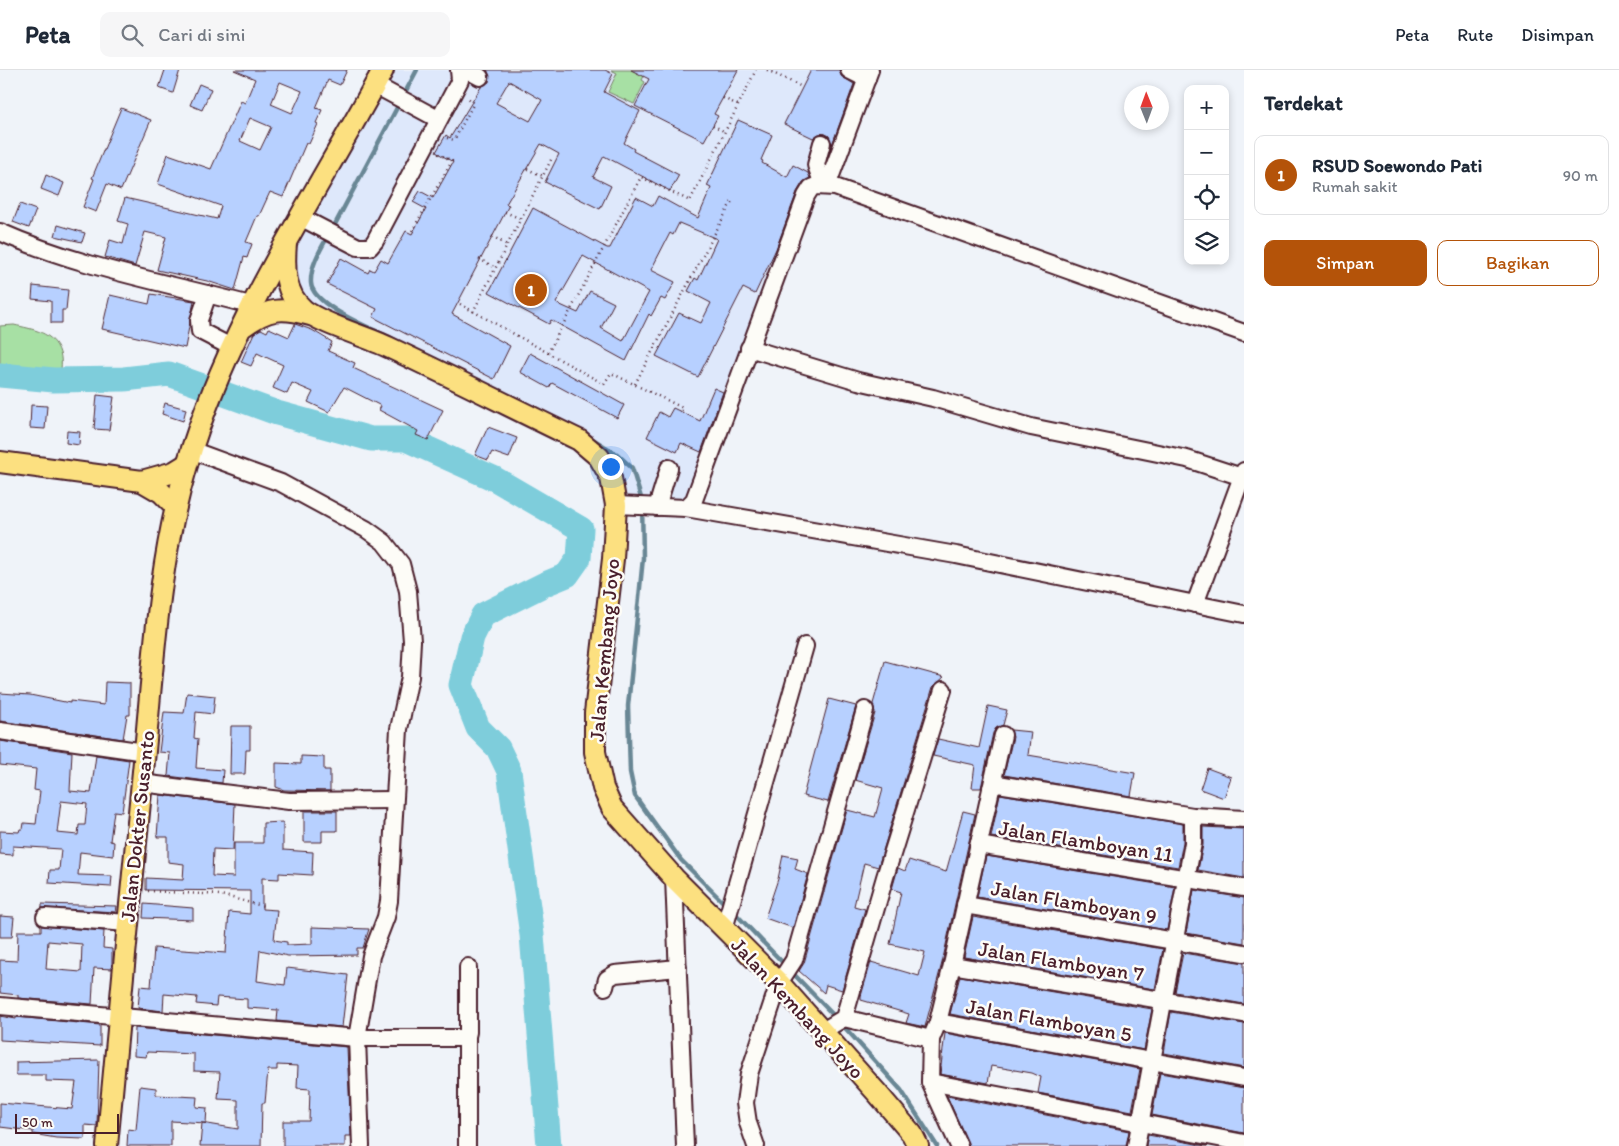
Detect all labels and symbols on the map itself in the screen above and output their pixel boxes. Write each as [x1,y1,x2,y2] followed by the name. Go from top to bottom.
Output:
[1124,85,1169,130] north arrow
[515,271,547,309] pin: 1
[598,454,624,480] your location
[584,557,624,743] street label: Jalan Kembang Joyo
[115,729,159,923] street label: Jalan Dokter Susanto
[997,815,1175,867] street label: Jalan Flamboyan 11
[989,875,1159,929] street label: Jalan Flamboyan 9
[726,932,870,1084] street label: Jalan Kembang Joyo
[976,936,1146,986] street label: Jalan Flamboyan 7
[964,993,1134,1047] street label: Jalan Flamboyan 5
[15,1111,119,1134] scale bar

